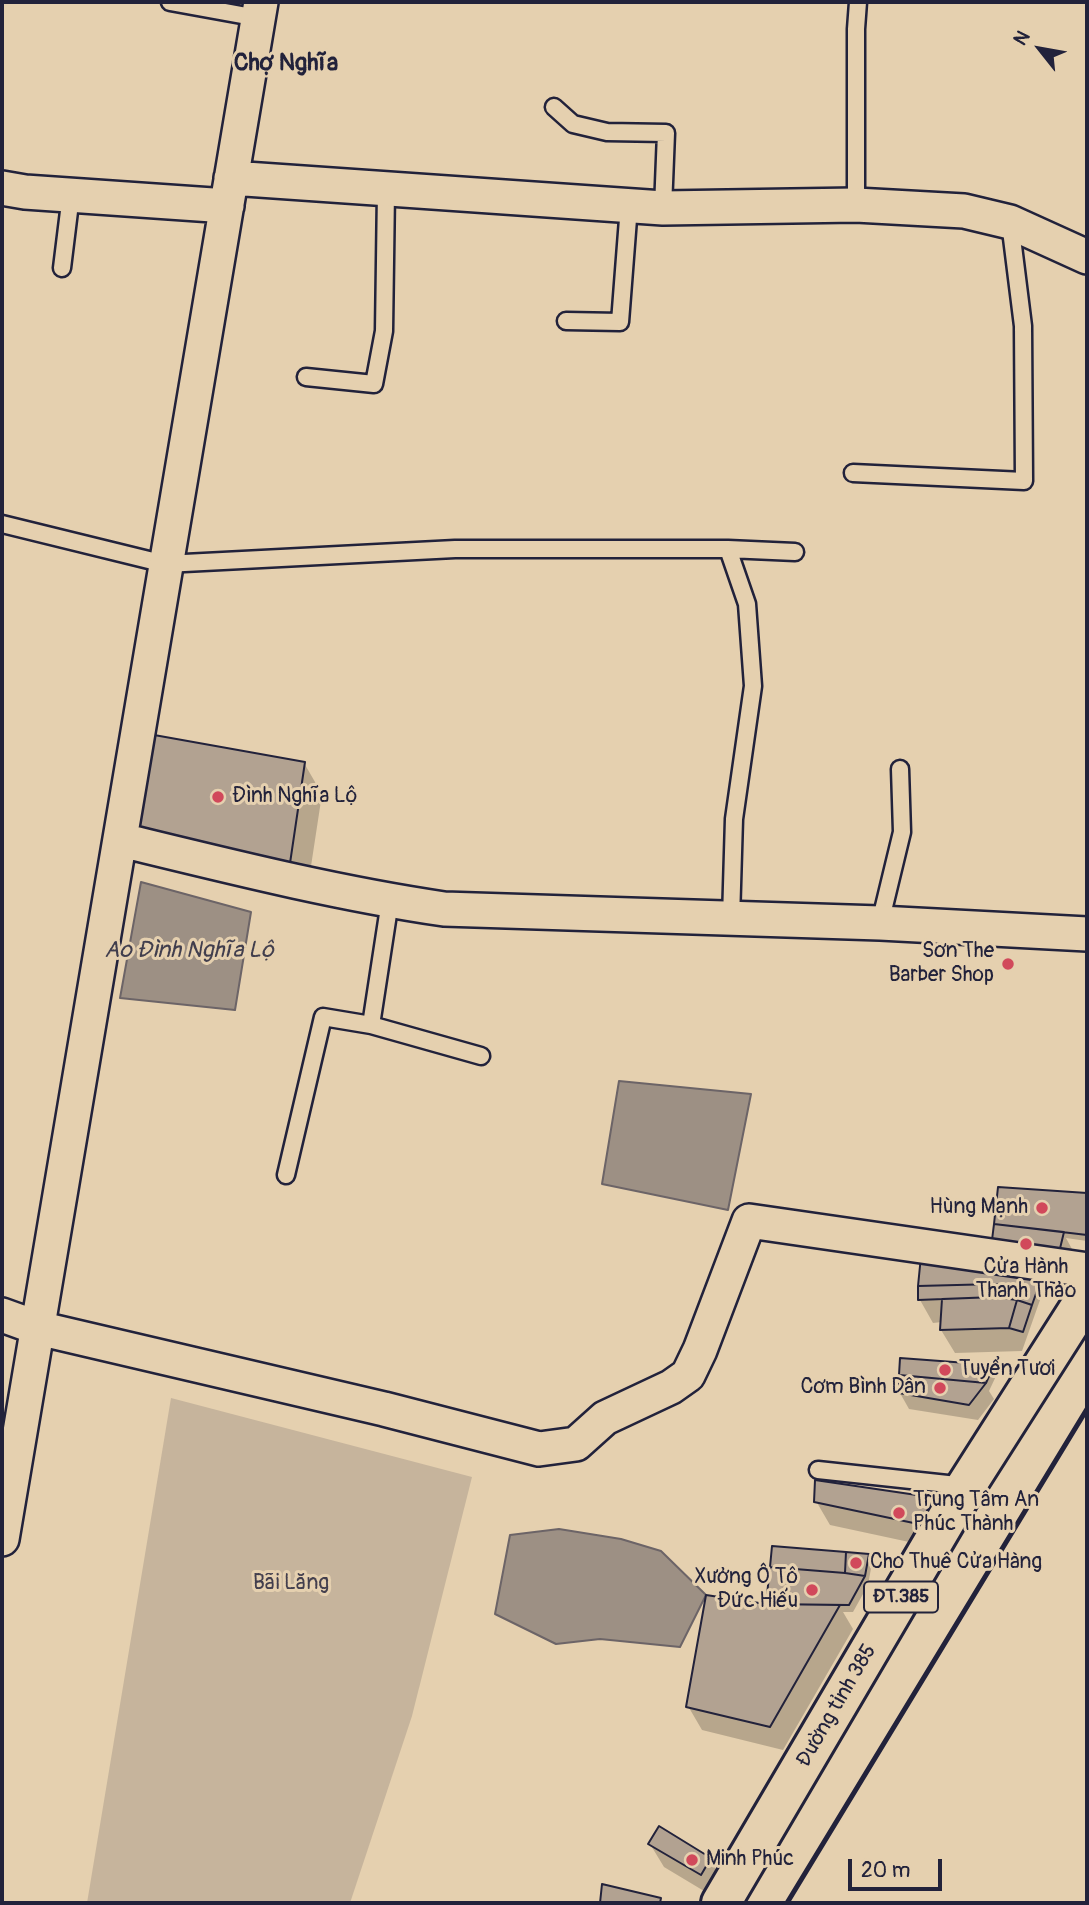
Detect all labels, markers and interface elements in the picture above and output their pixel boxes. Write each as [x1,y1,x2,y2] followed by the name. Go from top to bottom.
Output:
[1005,14,1075,84] north arrow
[1008,26,1036,50] text: N
[234,50,338,78] district label: Chợ Nghĩa
[232,784,357,810] place label: Đình Nghĩa Lộ
[210,789,226,805] marker: Đình Nghĩa Lộ
[104,937,274,965] water label: Ao Đình Nghĩa Lộ
[889,939,994,989] place label: Sơn The Barber Shop
[1000,956,1016,972] marker: Sơn The Barber Shop
[929,1195,1028,1221] place label: Hùng Mạnh
[1034,1200,1050,1216] marker: Hùng Mạnh
[1018,1236,1034,1252] marker: Cửa Hành Thanh Thảo
[976,1255,1076,1305] place label: Cửa Hành Thanh Thảo
[959,1357,1055,1383] place label: Tuyển Tươi
[937,1362,953,1378] marker: Tuyển Tươi
[801,1375,926,1401] place label: Cơm Bình Dân
[932,1380,948,1396] marker: Cơm Bình Dân
[913,1488,1039,1538] place label: Trung Tâm An Phúc Thành
[891,1505,907,1521] marker: Trung Tâm An Phúc Thành
[870,1550,1042,1576] place label: Cho Thuê Cửa Hàng
[848,1555,864,1571] marker: Cho Thuê Cửa Hàng
[694,1565,798,1615] place label: Xưởng Ô Tô Đức Hiếu
[253,1571,329,1597] park label: Bãi Lăng
[804,1582,820,1598] marker: Xưởng Ô Tô Đức Hiếu
[864,1582,938,1612] road number: ĐT.385
[792,1640,882,1772] street label: Đường tỉnh 385
[851,1846,946,1890] scale bar
[706,1847,794,1873] place label: Minh Phúc
[684,1852,700,1868] marker: Minh Phúc
[861,1857,910,1884] text: 20 m

